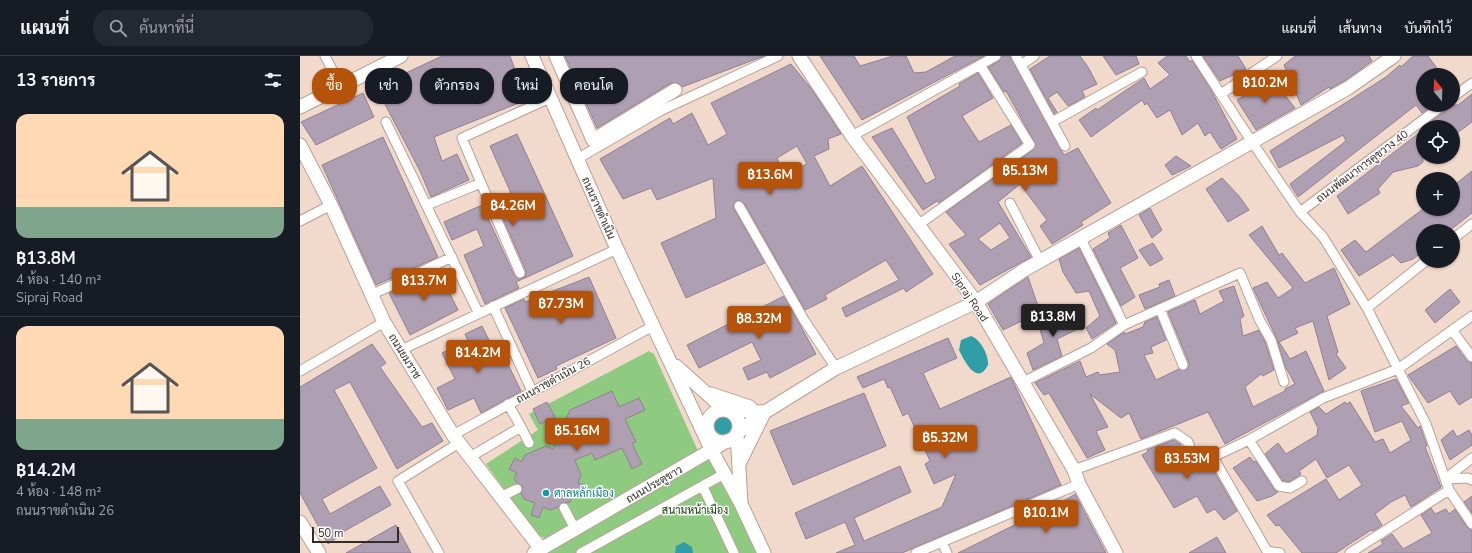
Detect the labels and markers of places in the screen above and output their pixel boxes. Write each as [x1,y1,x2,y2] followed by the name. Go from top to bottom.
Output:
[1232,70,1298,104] pin: ฿10.2M
[992,158,1058,192] pin: ฿5.13M
[737,162,803,196] pin: ฿13.6M
[480,193,546,227] pin: ฿4.26M
[391,268,457,302] pin: ฿13.7M
[528,291,594,325] pin: ฿7.73M
[1020,304,1086,338] pin: ฿13.8M
[726,306,792,340] pin: ฿8.32M
[445,340,511,374] pin: ฿14.2M
[544,418,610,452] pin: ฿5.16M
[912,425,978,459] pin: ฿5.32M
[1154,446,1220,480] pin: ฿3.53M
[554,486,614,501] place label: ศาลหลักเมือง
[541,488,551,498] marker: ศาลหลักเมือง
[1013,500,1079,534] pin: ฿10.1M

